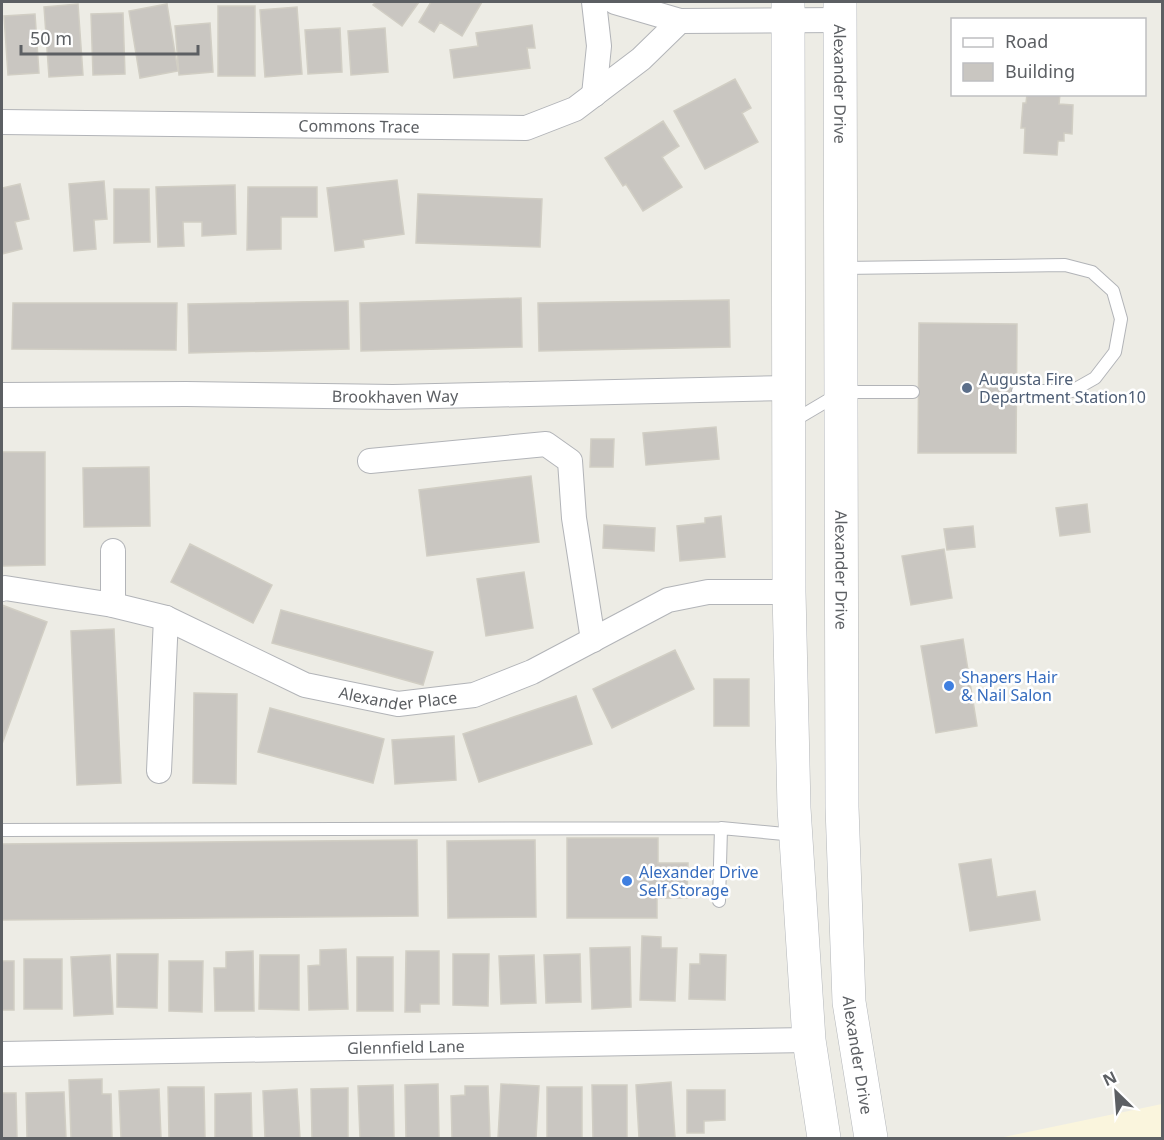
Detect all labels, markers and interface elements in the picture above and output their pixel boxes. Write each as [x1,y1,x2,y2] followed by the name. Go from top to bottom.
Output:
[21,18,198,56] scale bar
[951,18,1146,96] legend
[829,24,851,144] street label: Alexander Drive
[30,26,72,50] text: 50 m
[1005,29,1048,53] text: Road
[1005,59,1075,83] text: Building
[298,114,420,138] street label: Commons Trace
[979,368,1146,408] place label: Augusta Fire Department Station10
[960,381,974,395] marker: Augusta Fire Department Station10
[332,385,459,408] street label: Brookhaven Way
[830,510,853,630] street label: Alexander Drive
[961,666,1058,706] place label: Shapers Hair & Nail Salon
[942,679,956,693] marker: Shapers Hair & Nail Salon
[337,681,458,715] street label: Alexander Place
[639,861,759,901] place label: Alexander Drive Self Storage
[620,874,634,888] marker: Alexander Drive Self Storage
[838,996,878,1116] street label: Alexander Drive
[347,1035,465,1059] street label: Glennfield Lane
[1086,1062,1146,1122] north arrow
[1099,1066,1120,1091] text: N

